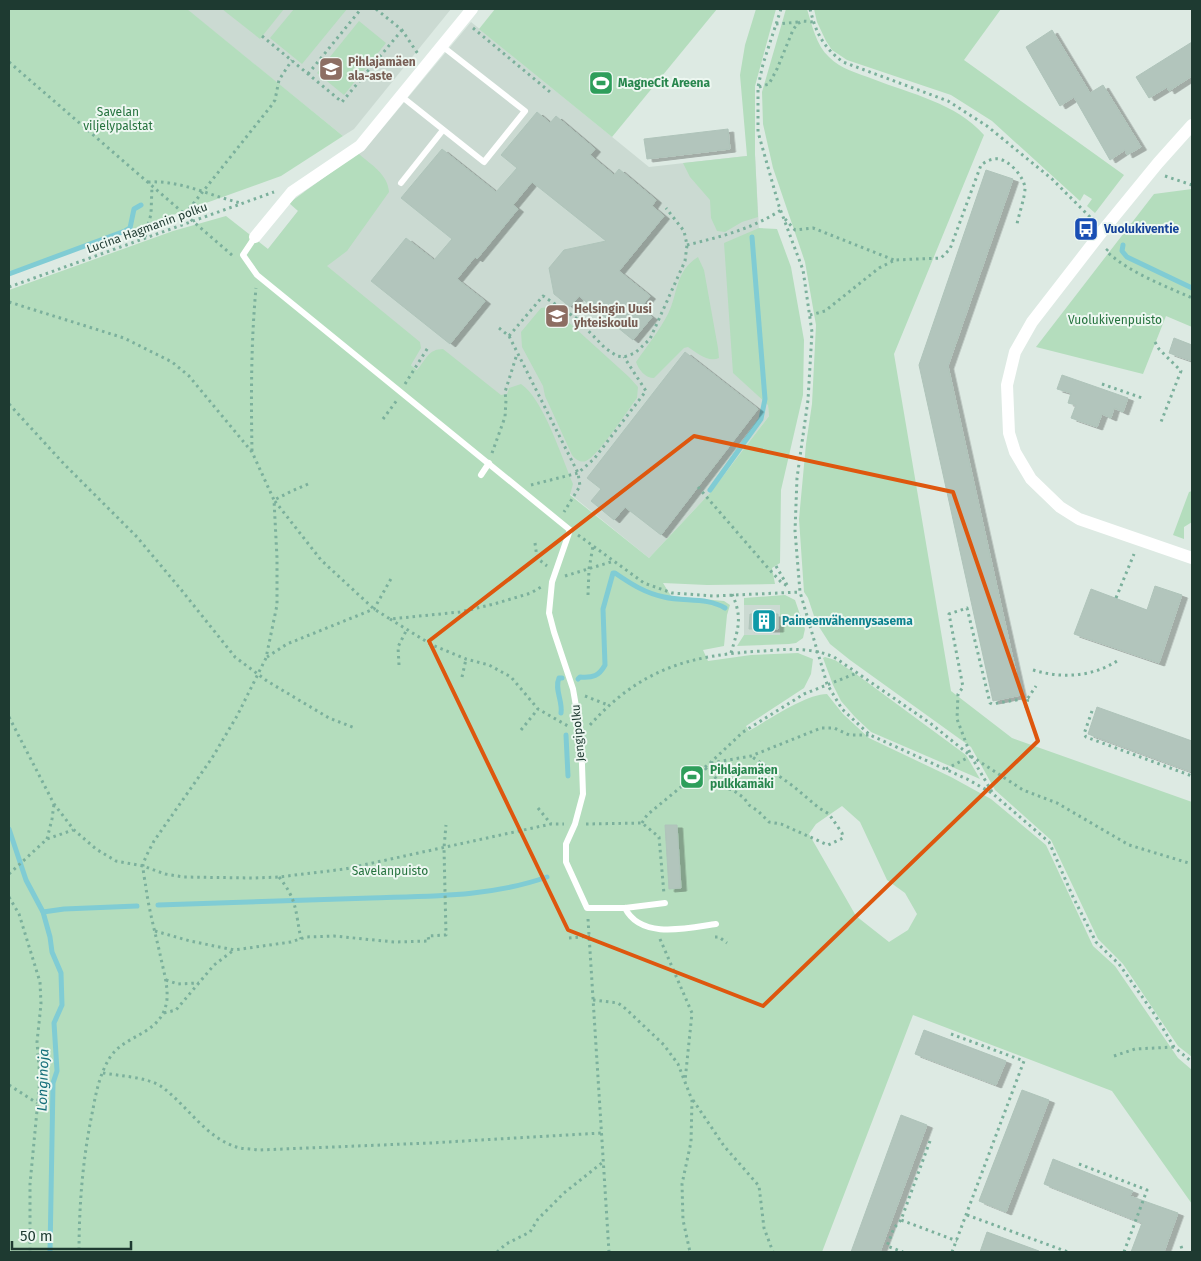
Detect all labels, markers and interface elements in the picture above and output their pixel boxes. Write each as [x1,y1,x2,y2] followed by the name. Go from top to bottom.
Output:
[348,55,416,83] place label: Pihlajamäen ala-aste
[318,56,344,82] school or university icon: Pihlajamäen ala-aste
[588,70,614,96] sports icon: MagneCit Areena
[618,76,711,90] place label: MagneCit Areena
[83,105,153,133] park label: Savelan viljelypalstat
[85,200,209,256] street label: Lucina Hagmanin polku
[1073,216,1099,242] bus stop icon: Vuolukiventie
[1103,222,1180,236] place label: Vuolukiventie
[573,302,652,330] place label: Helsingin Uusi yhteiskoulu
[544,303,570,329] school or university icon: Helsingin Uusi yhteiskoulu
[1068,313,1162,327] park label: Vuolukivenpuisto
[751,608,777,634] building icon: Paineenvähennysasema
[782,614,913,628] place label: Paineenvähennysasema
[569,704,587,762] street label: Jengipolku
[710,763,778,791] place label: Pihlajamäen pulkkamäki
[679,764,705,790] sports icon: Pihlajamäen pulkkamäki
[352,864,428,878] park label: Savelanpuisto
[33,1048,53,1112] water label: Longinoja
[12,1218,131,1250] scale bar
[20,1227,53,1245] text: 50 m

